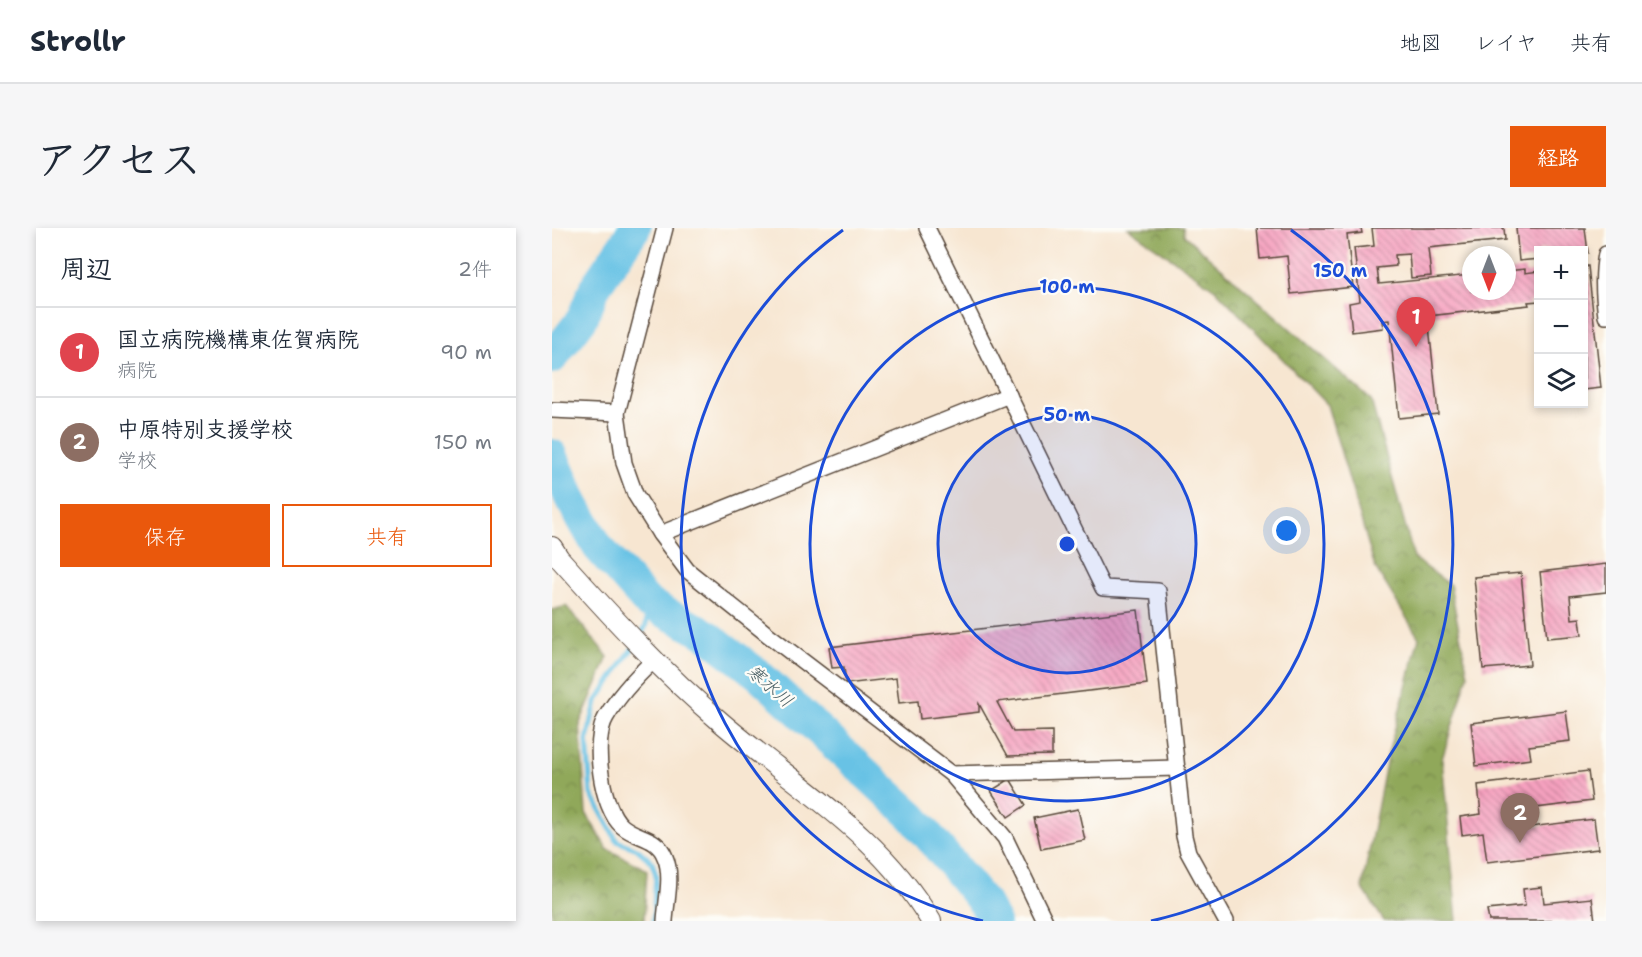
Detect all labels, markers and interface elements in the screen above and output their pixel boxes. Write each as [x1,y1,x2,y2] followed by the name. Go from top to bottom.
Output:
[30,22,126,60] text: Strollr
[1400,29,1442,57] text: 地図
[1475,29,1537,57] text: レイヤ
[1570,29,1612,57] text: 共有
[1510,126,1606,187] button: 経路
[36,131,201,187] text: アクセス
[1462,246,1516,300] north arrow
[1534,246,1588,408] map controls
[1534,246,1588,300] button: +
[60,251,112,286] text: 周辺
[458,256,492,282] text: 2件
[1313,259,1368,283] text: 150 m
[1039,275,1095,299] text: 100 m
[1396,298,1436,347] pin: 1
[1534,300,1588,354] button: −
[117,325,359,354] text: 国立病院機構東佐賀病院
[75,339,84,365] text: 1
[440,339,492,365] text: 90 m
[1534,354,1588,408] button: layers
[117,357,157,383] text: 病院
[1044,403,1091,427] text: 50 m
[117,415,293,444] text: 中原特別支援学校
[73,429,87,455] text: 2
[434,429,492,455] text: 150 m
[117,447,157,473] text: 学校
[60,504,270,567] button: 保存
[282,504,492,567] button: 共有
[1272,516,1301,545] your location
[1057,534,1077,554] centre of rings
[742,659,798,713] water label: 寒水川
[1500,794,1540,843] pin: 2

